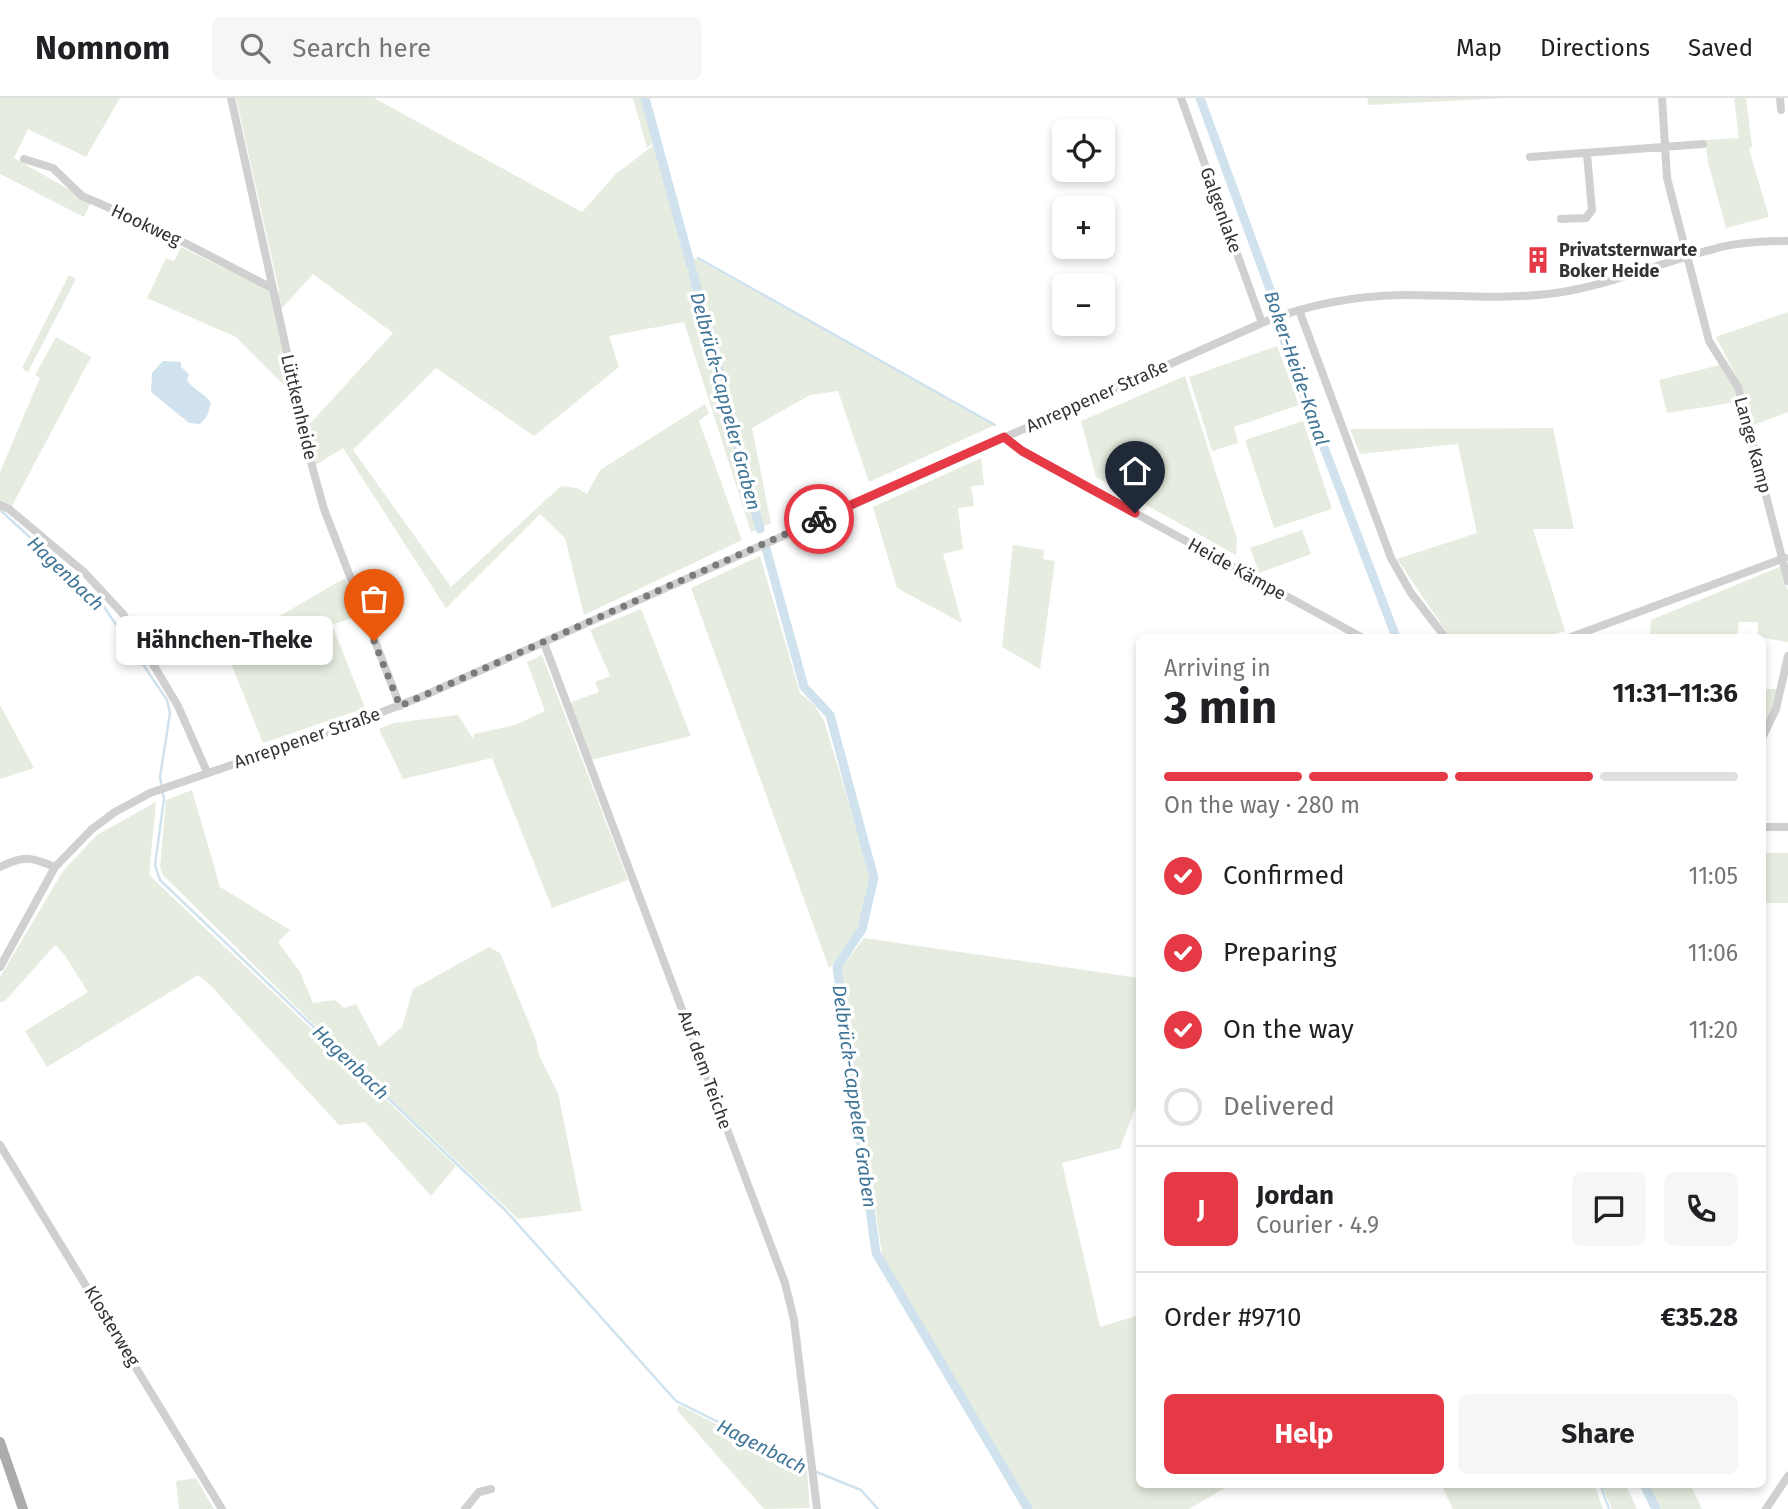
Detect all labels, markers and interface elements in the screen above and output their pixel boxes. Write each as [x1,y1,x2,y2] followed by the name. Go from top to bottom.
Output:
[212,17,702,80] search box
[35,28,170,68] text: Nomnom
[236,29,274,67] icon: search
[292,33,431,64] text: Search here
[1456,34,1502,62] text: Map
[1540,34,1650,62] text: Directions
[1688,34,1753,62] text: Saved
[1052,119,1115,336] map controls
[1052,119,1115,182] button: locate
[1195,164,1247,256] street label: Galgenlake
[1052,196,1115,259] button: +
[108,199,185,251] street label: Hookweg
[1559,239,1697,282] place label: Privatsternwarte Boker Heide
[1523,245,1553,275] building icon: Privatsternwarte Boker Heide
[1052,273,1115,336] button: −
[1259,288,1334,448] water label: Boker-Heide-Kanal
[685,290,766,513] water label: Delbrück-Cappeler Graben
[276,352,322,462] street label: Lüttkenheide
[1023,355,1171,437] street label: Anreppener Straße
[1730,394,1776,496] street label: Lange Kamp
[1105,441,1165,513] pin
[1116,452,1154,490] icon: home
[784,484,854,554] courier
[800,500,838,538] icon: bike
[23,531,109,615] water label: Hagenbach
[1184,533,1290,605] street label: Heide Kämpe
[344,569,404,641] pin
[355,580,393,618] icon: bag
[115,616,332,666] callout: Hähnchen-Theke
[136,626,313,654] text: Hähnchen-Theke
[1164,654,1271,682] text: Arriving in
[1612,678,1738,709] text: 11:31–11:36
[1164,680,1277,735] text: 3 min
[231,703,383,773] street label: Anreppener Straße
[1164,791,1360,819] text: On the way · 280 m
[1164,857,1202,895] icon: check
[1223,860,1344,891] text: Confirmed
[1689,862,1738,890] text: 11:05
[1164,934,1202,972] icon: check
[1223,937,1336,968] text: Preparing
[1688,939,1738,967] text: 11:06
[827,983,882,1209] water label: Delbrück-Cappeler Graben
[673,1008,737,1132] street label: Auf dem Teiche
[1164,1011,1202,1049] icon: check
[1223,1014,1354,1045] text: On the way
[1689,1016,1738,1044] text: 11:20
[308,1020,394,1104] water label: Hagenbach
[1223,1091,1335,1122] text: Delivered
[1572,1172,1646,1246] button: chat
[1664,1172,1738,1246] button: phone
[1256,1180,1334,1211] text: Jordan
[1197,1194,1205,1225] text: J
[1256,1211,1379,1239] text: Courier · 4.9
[79,1282,145,1371] street label: Klosterweg
[1164,1302,1301,1333] text: Order #9710
[1660,1302,1738,1333] text: €35.28
[1164,1394,1444,1474] button: Help
[1458,1394,1738,1474] button: Share
[713,1414,810,1479] water label: Hagenbach

